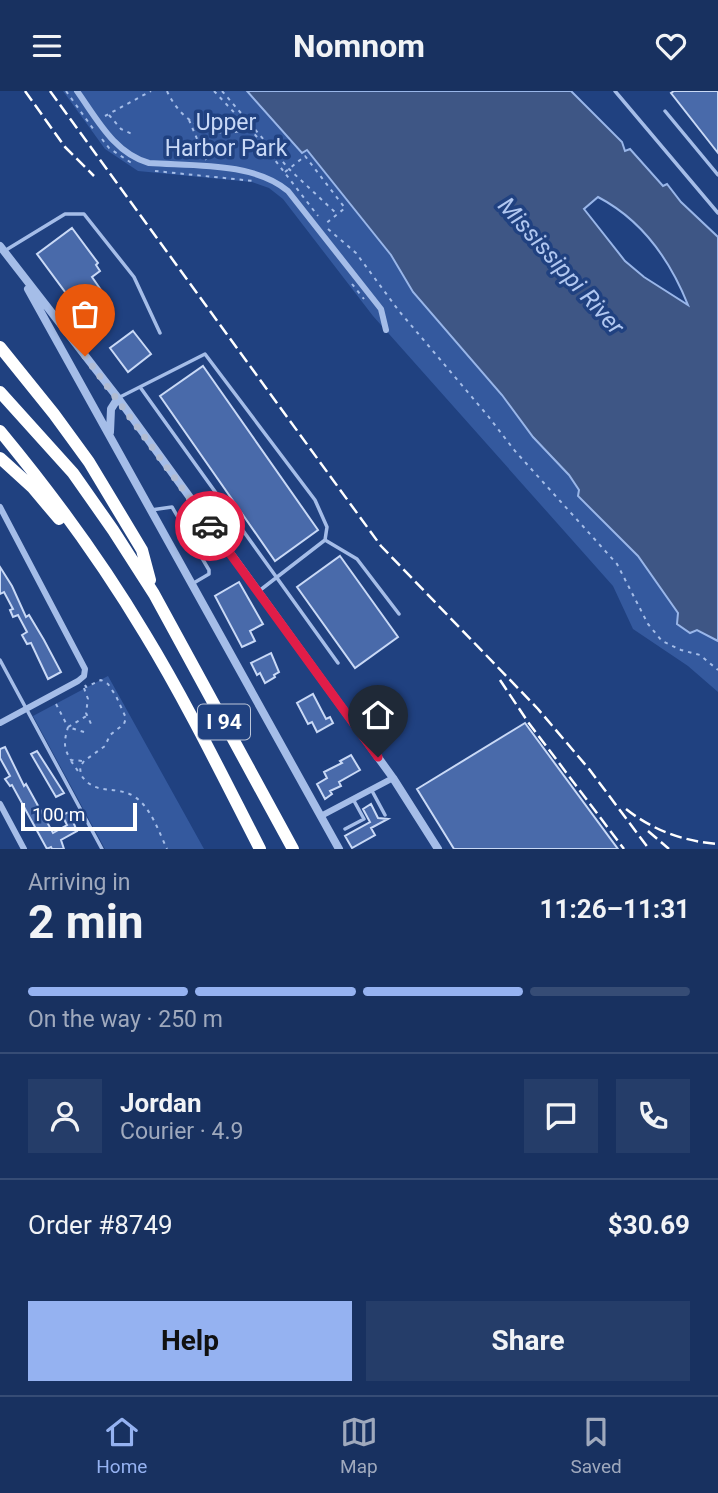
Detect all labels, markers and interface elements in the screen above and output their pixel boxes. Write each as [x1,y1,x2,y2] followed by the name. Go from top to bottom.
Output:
[28,27,66,65] icon: menu
[293,27,425,65] text: Nomnom
[652,27,690,65] icon: heart
[165,109,288,162] park label: Upper Harbor Park
[492,192,630,341] water label: Mississippi River
[55,284,115,356] pin
[66,295,104,333] icon: bag
[175,491,245,561] courier
[191,507,229,545] icon: car
[348,685,408,757] pin
[359,696,397,734] icon: home
[198,705,250,739] road number: I 94
[21,800,136,832] scale bar
[32,803,85,826] text: 100 m
[28,869,131,896] text: Arriving in
[540,894,690,924] text: 11:26–11:31
[28,895,144,949] text: 2 min
[28,1006,223,1033] text: On the way · 250 m
[28,1079,102,1153] button: person
[524,1079,598,1153] button: chat
[616,1079,690,1153] button: phone
[120,1088,202,1118] text: Jordan
[120,1118,243,1145] text: Courier · 4.9
[28,1210,173,1240] text: Order #8749
[608,1210,690,1240] text: $30.69
[28,1301,352,1381] button: Help
[366,1301,690,1381] button: Share
[96,1413,147,1478] tab: Home
[340,1413,378,1478] tab: Map
[570,1413,622,1478] tab: Saved

